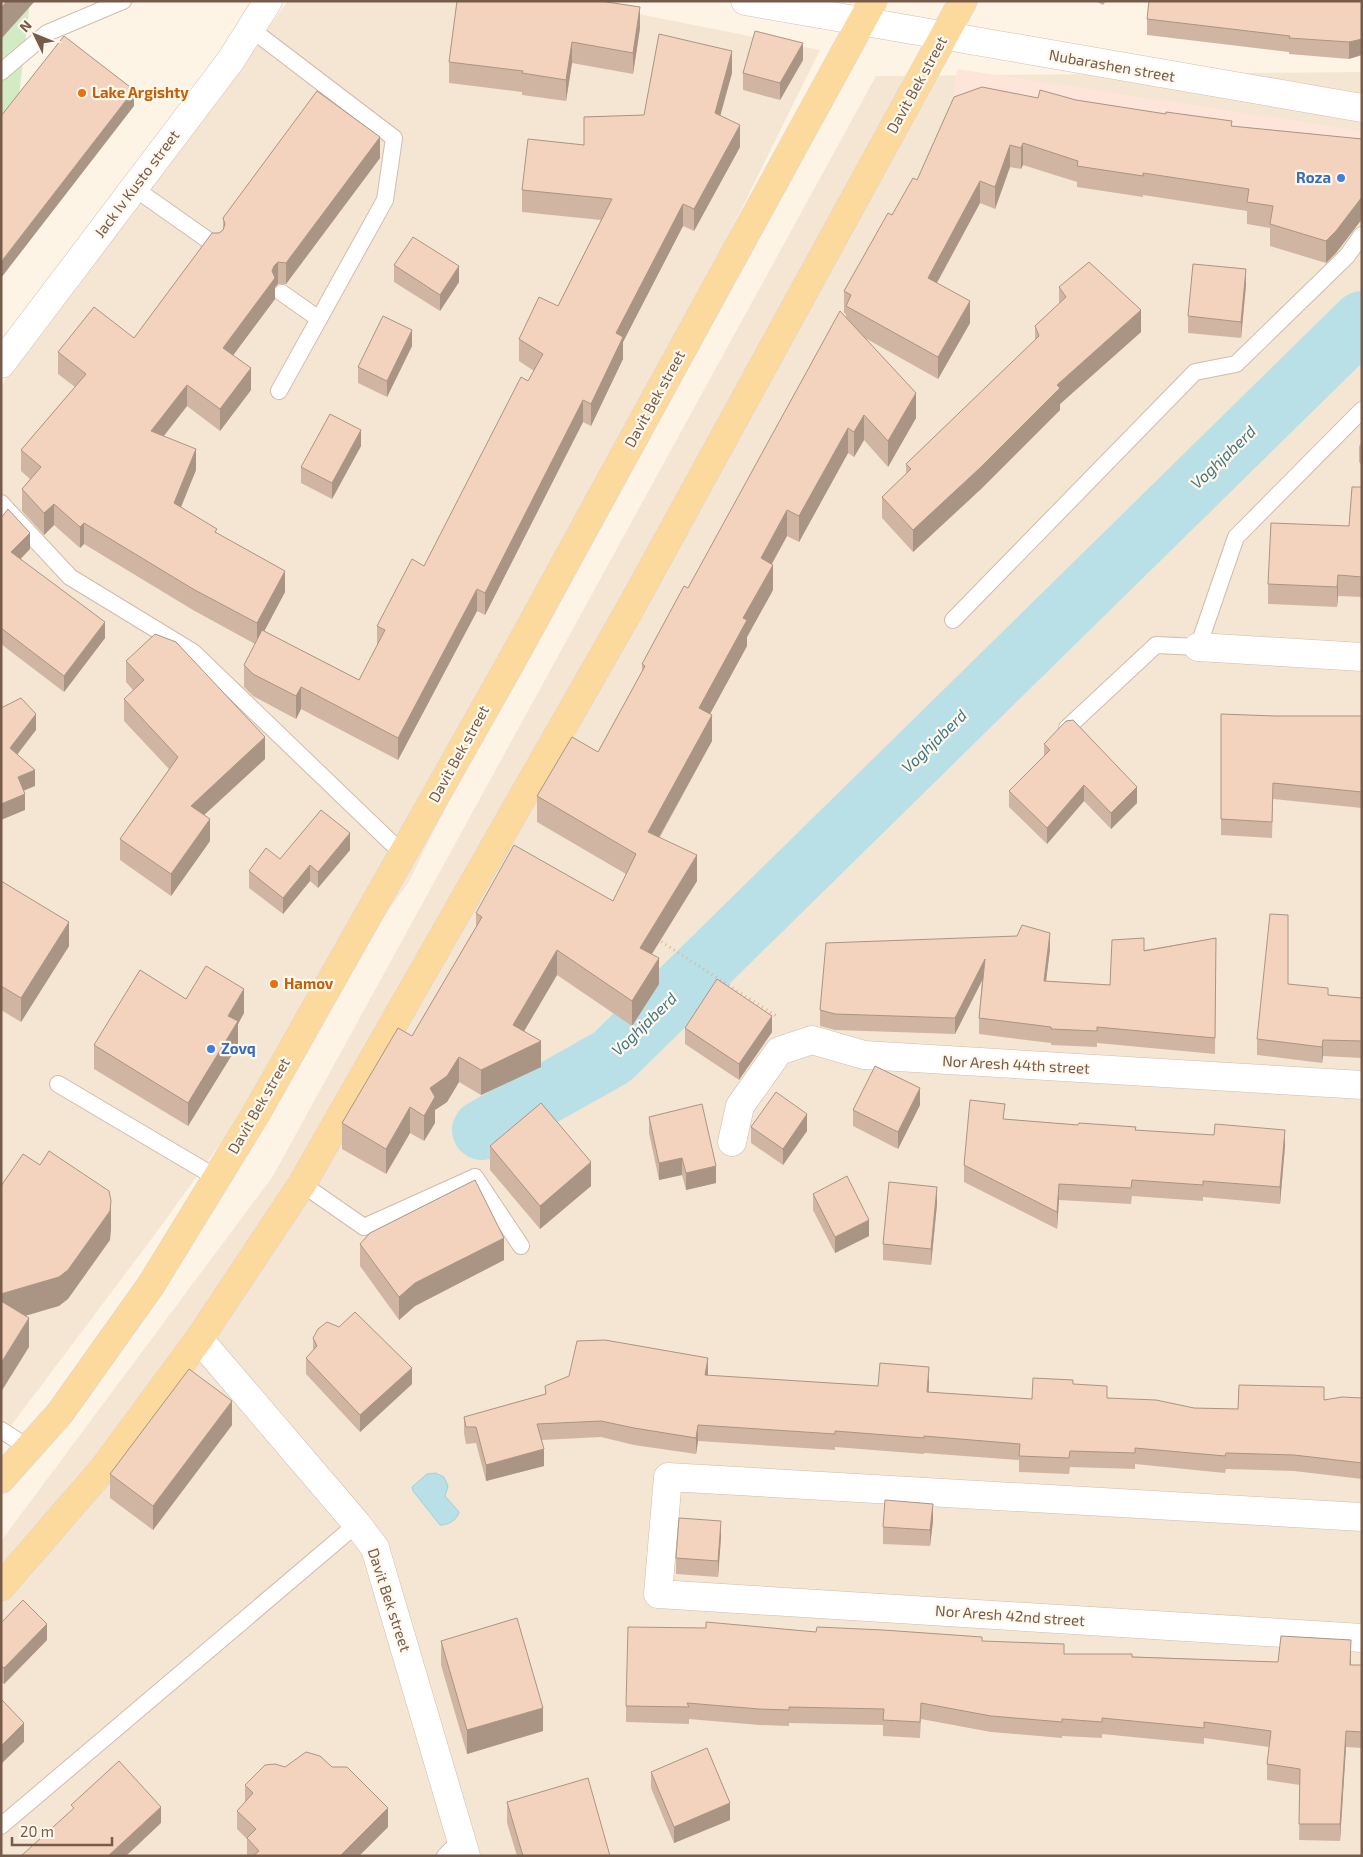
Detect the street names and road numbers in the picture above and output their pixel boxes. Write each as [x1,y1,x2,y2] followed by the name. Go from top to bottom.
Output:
[882,33,950,136] street label: Davit Bek street
[1048,45,1177,85] street label: Nubarashen street
[90,126,183,241] street label: Jack Iv Kusto street
[620,347,688,450] street label: Davit Bek street
[424,702,492,805] street label: Davit Bek street
[942,1051,1091,1077] street label: Nor Aresh 44th street
[223,1054,293,1157] street label: Davit Bek street
[365,1546,415,1654] street label: Davit Bek street
[935,1601,1086,1629] street label: Nor Aresh 42nd street

